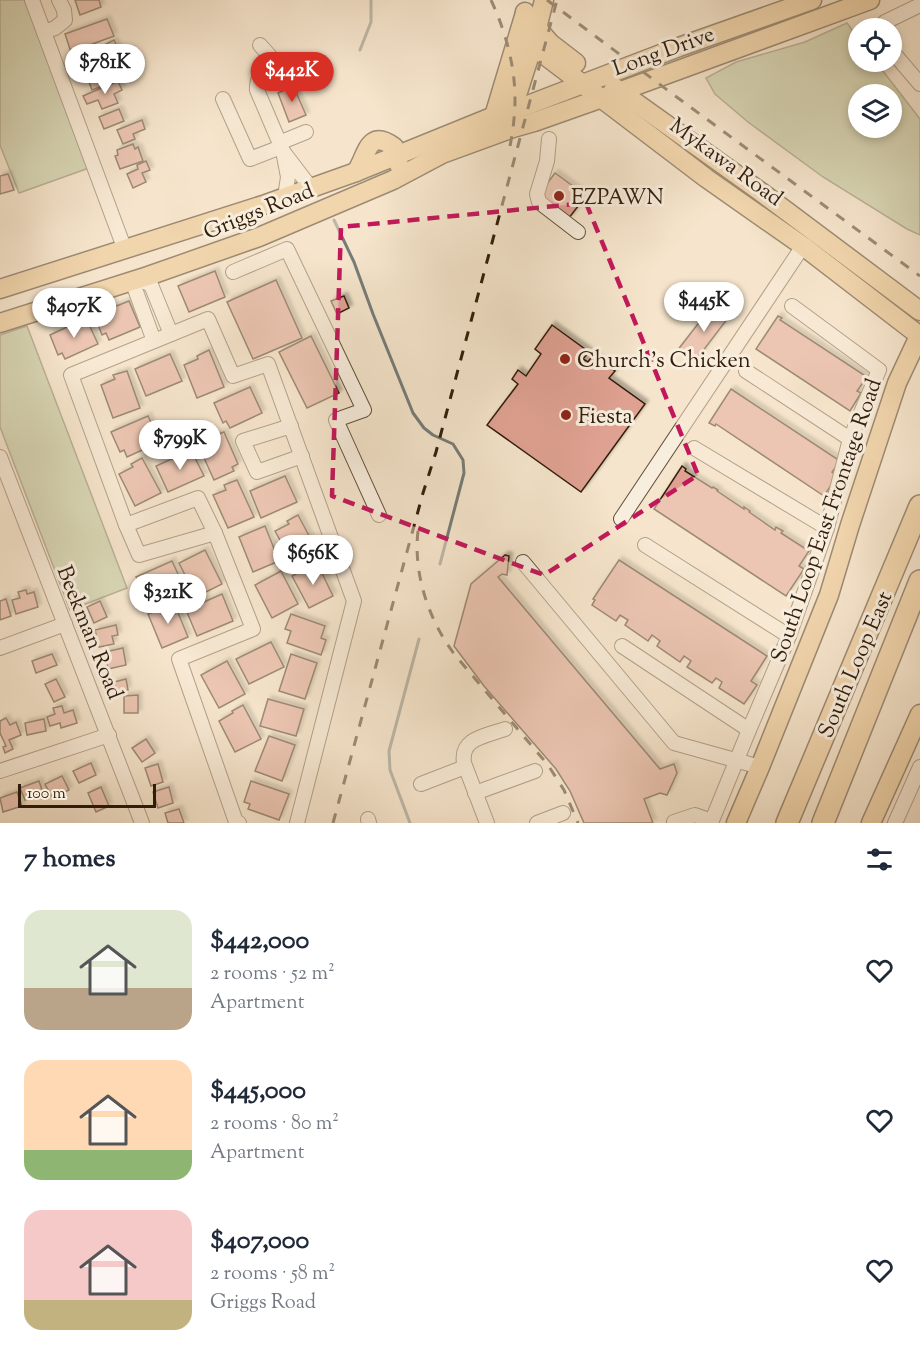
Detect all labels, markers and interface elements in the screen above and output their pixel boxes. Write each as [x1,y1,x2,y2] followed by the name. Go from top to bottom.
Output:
[848,18,902,138] map controls
[848,18,902,72] button: locate
[609,20,720,86] street label: Long Drive
[63,44,147,95] pin: $781K
[79,49,131,78] text: $781K
[250,52,334,103] pin: $442K
[265,57,319,86] text: $442K
[848,84,902,138] button: layers
[662,111,789,216] street label: Mykawa Road
[199,176,319,249] street label: Griggs Road
[571,183,664,215] place label: EZPAWN
[552,189,566,203] marker: EZPAWN
[662,282,746,333] pin: $445K
[678,287,730,316] text: $445K
[32,288,116,339] pin: $407K
[46,293,102,322] text: $407K
[577,346,751,378] place label: Church's Chicken
[558,352,572,366] marker: Church's Chicken
[764,375,886,665] street label: South Loop East Frontage Road
[578,402,633,434] place label: Fiesta
[559,408,573,422] marker: Fiesta
[138,420,222,471] pin: $799K
[153,425,207,454] text: $799K
[271,535,355,586] pin: $656K
[287,540,339,569] text: $656K
[47,561,130,705] street label: Beekman Road
[126,574,210,625] pin: $321K
[143,579,193,608] text: $321K
[811,587,897,741] street label: South Loop East
[18,781,156,808] scale bar
[27,783,66,806] text: 100 m
[24,841,115,878] text: 7 homes
[863,843,896,876] icon: filters
[210,923,309,960] text: $442,000
[72,934,144,1006] icon: home
[863,954,896,987] icon: heart
[210,960,335,989] text: 2 rooms · 52 m²
[210,989,305,1018] text: Apartment
[210,1073,306,1110] text: $445,000
[72,1084,144,1156] icon: home
[863,1104,896,1137] icon: heart
[210,1110,339,1139] text: 2 rooms · 80 m²
[210,1139,305,1168] text: Apartment
[210,1223,309,1260] text: $407,000
[72,1234,144,1306] icon: home
[863,1254,896,1287] icon: heart
[210,1260,335,1289] text: 2 rooms · 58 m²
[210,1289,316,1318] text: Griggs Road

